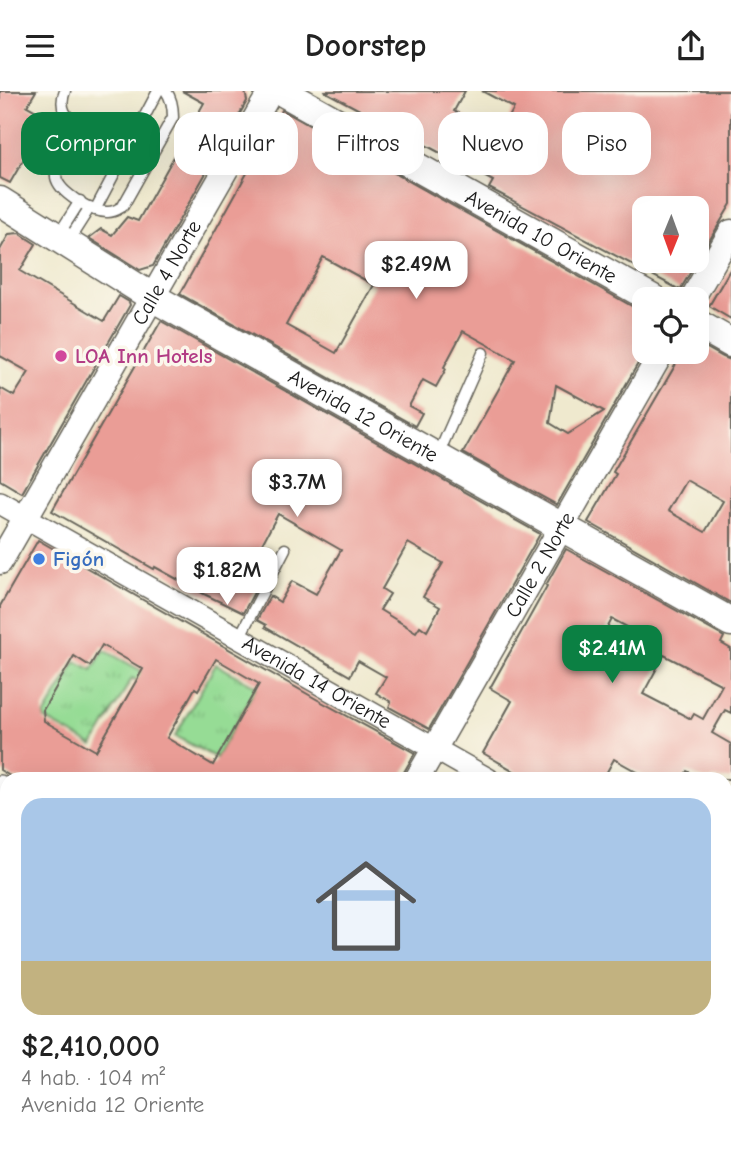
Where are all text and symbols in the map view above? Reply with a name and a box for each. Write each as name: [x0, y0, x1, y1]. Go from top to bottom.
icon: menu: [21, 27, 59, 65]
text: Doorstep: [305, 27, 426, 64]
icon: share: [672, 27, 710, 65]
chip: Comprar: [21, 112, 160, 175]
chip: Alquilar: [174, 112, 298, 175]
chip: Filtros: [312, 112, 424, 175]
chip: Nuevo: [438, 112, 548, 175]
chip: Piso: [562, 112, 651, 175]
street label: Avenida 10 Oriente: [461, 185, 621, 288]
north arrow: [632, 196, 709, 273]
map controls: [632, 196, 709, 364]
street label: Calle 4 Norte: [127, 216, 206, 329]
pin: $2.49M: [359, 241, 473, 301]
text: $2.49M: [381, 250, 451, 277]
button: locate: [632, 287, 709, 364]
place label: LOA Inn Hotels: [75, 344, 212, 368]
marker: LOA Inn Hotels: [53, 348, 69, 364]
street label: Avenida 12 Oriente: [284, 364, 442, 467]
pin: $3.7M: [248, 459, 346, 519]
text: $3.7M: [268, 468, 326, 495]
street label: Calle 2 Norte: [500, 508, 580, 622]
place label: Figón: [53, 547, 104, 571]
pin: $1.82M: [170, 547, 284, 607]
marker: Figón: [31, 551, 47, 567]
text: $1.82M: [193, 556, 261, 583]
pin: $2.41M: [555, 625, 669, 685]
street label: Avenida 14 Oriente: [238, 631, 395, 734]
text: $2.41M: [578, 634, 646, 661]
icon: home: [303, 843, 429, 969]
text: $2,410,000: [21, 1029, 160, 1064]
text: 4 hab. · 104 m²: [21, 1064, 165, 1091]
text: Avenida 12 Oriente: [21, 1091, 204, 1118]

